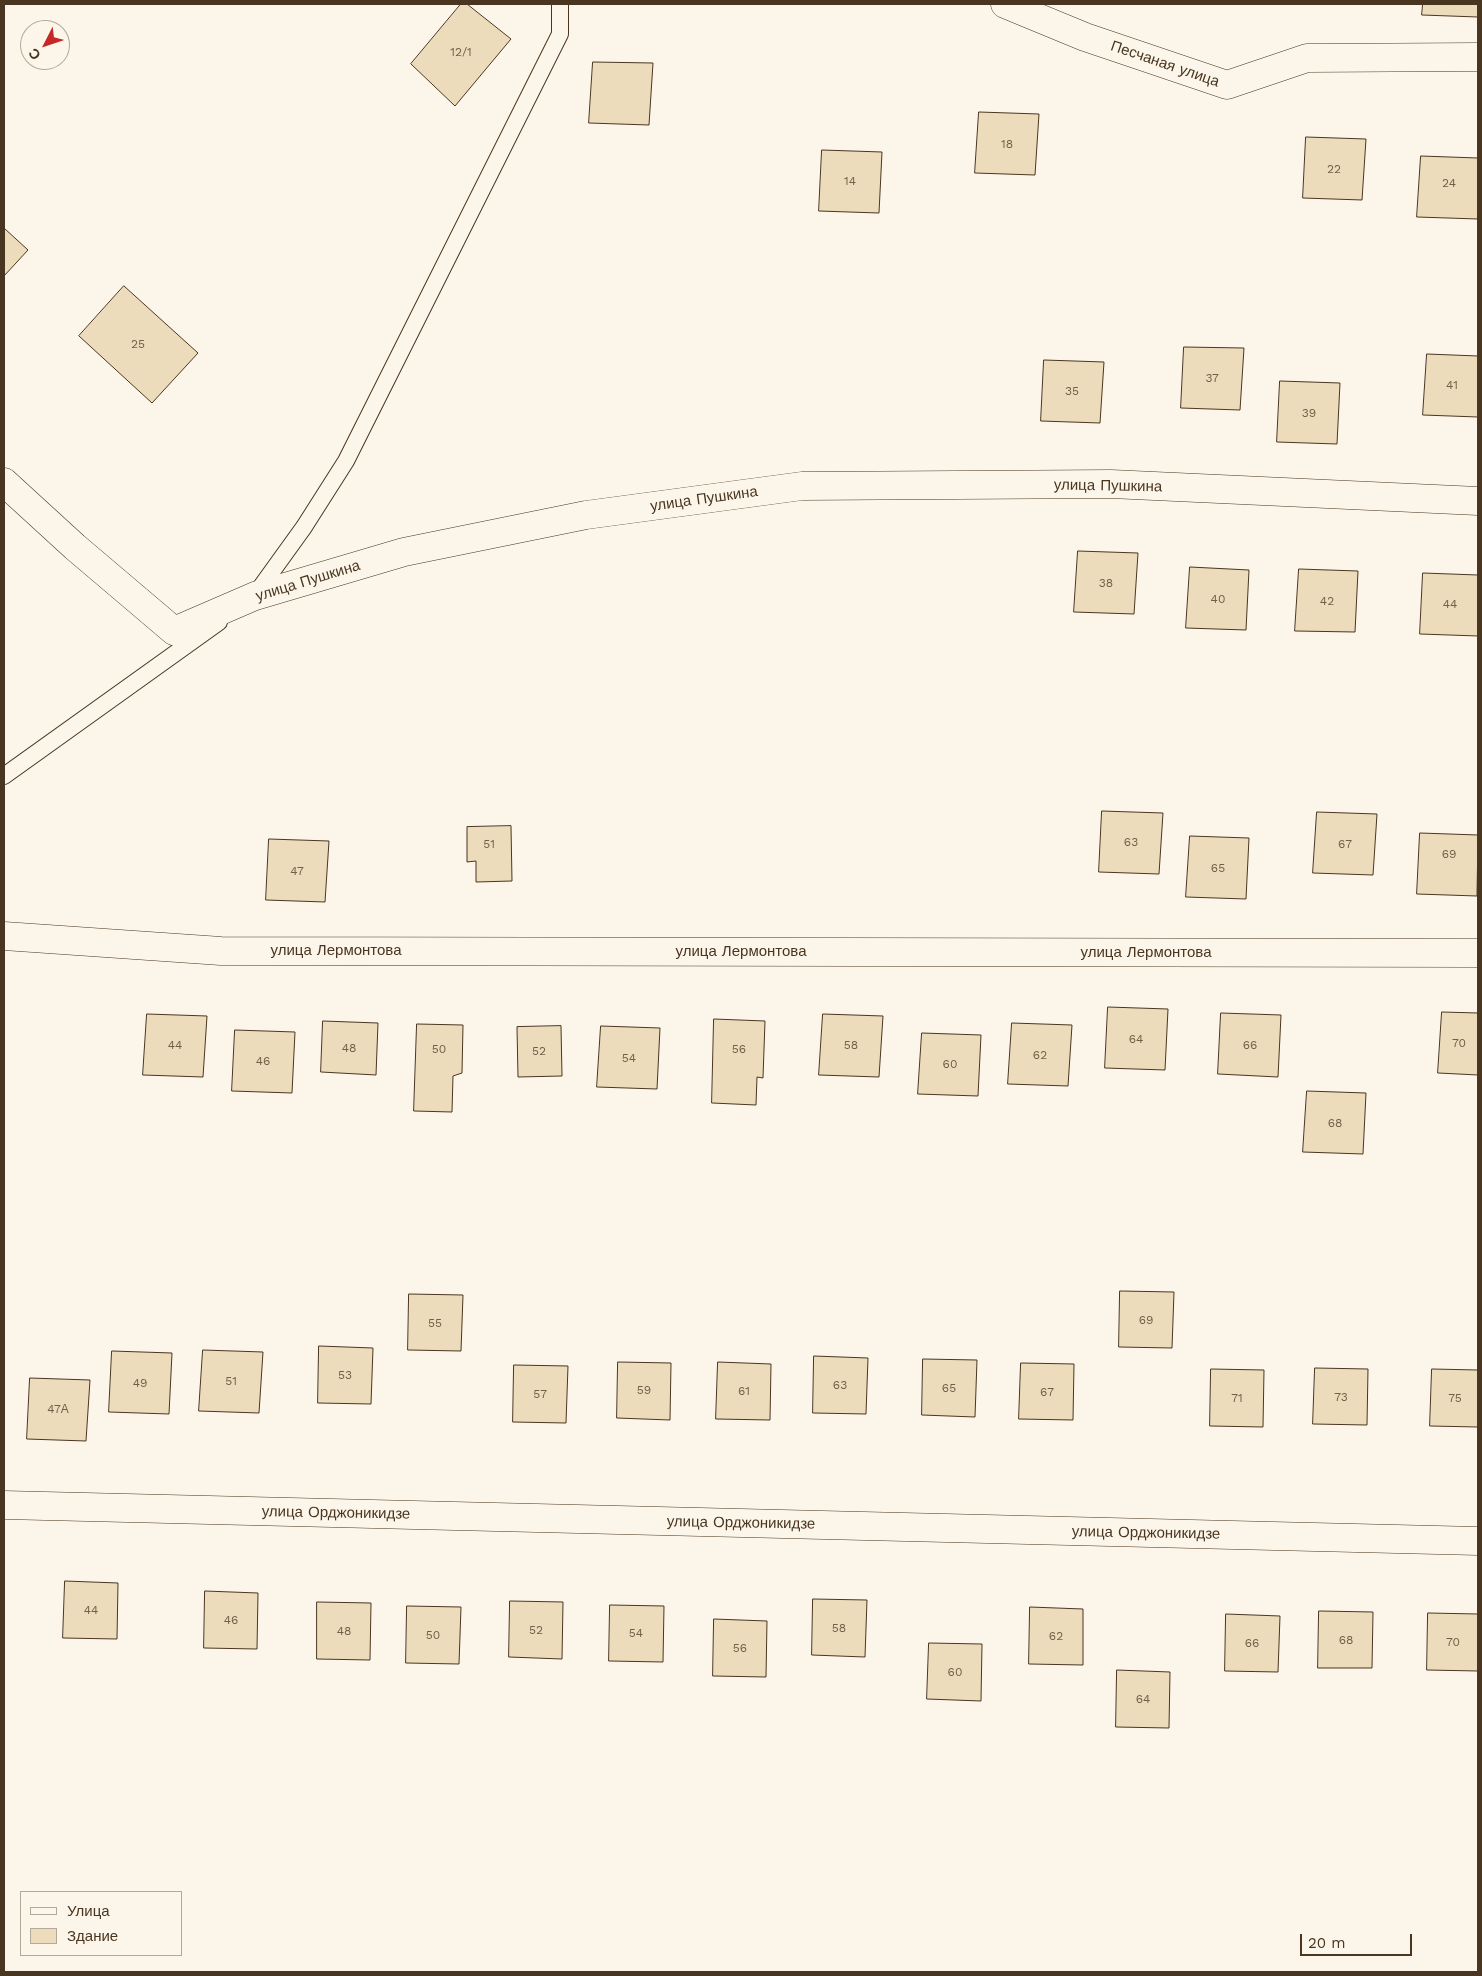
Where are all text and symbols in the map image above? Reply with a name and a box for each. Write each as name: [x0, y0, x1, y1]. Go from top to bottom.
north arrow: [20, 20, 70, 70]
street label: Песчаная улица: [1108, 37, 1222, 91]
text: С: [25, 45, 44, 63]
house number: 12/1: [450, 45, 472, 59]
house number: 18: [1001, 137, 1013, 151]
house number: 22: [1327, 162, 1341, 176]
house number: 14: [844, 174, 856, 188]
house number: 24: [1442, 176, 1456, 190]
house number: 25: [131, 337, 145, 351]
house number: 37: [1205, 371, 1219, 385]
house number: 41: [1446, 378, 1458, 392]
house number: 35: [1065, 384, 1079, 398]
house number: 39: [1302, 406, 1316, 420]
street label: улица Пушкина: [1054, 476, 1162, 496]
street label: улица Пушкина: [649, 483, 759, 515]
street label: улица Пушкина: [254, 557, 362, 605]
house number: 38: [1099, 576, 1113, 590]
house number: 40: [1211, 592, 1225, 606]
house number: 42: [1320, 594, 1334, 608]
house number: 44: [1443, 597, 1457, 611]
house number: 63: [1124, 835, 1138, 849]
house number: 51: [483, 837, 495, 851]
house number: 67: [1338, 837, 1352, 851]
house number: 69: [1442, 847, 1456, 861]
house number: 65: [1211, 861, 1225, 875]
house number: 47: [290, 864, 304, 878]
street label: улица Лермонтова: [270, 942, 402, 960]
street label: улица Лермонтова: [675, 943, 807, 961]
street label: улица Лермонтова: [1080, 944, 1212, 962]
house number: 64: [1129, 1032, 1143, 1046]
house number: 70: [1452, 1036, 1466, 1050]
house number: 44: [168, 1038, 182, 1052]
house number: 58: [844, 1038, 858, 1052]
house number: 66: [1243, 1038, 1257, 1052]
house number: 48: [342, 1041, 356, 1055]
house number: 50: [432, 1042, 446, 1056]
house number: 56: [732, 1042, 746, 1056]
house number: 52: [532, 1044, 546, 1058]
house number: 62: [1033, 1048, 1047, 1062]
house number: 54: [622, 1051, 636, 1065]
house number: 46: [256, 1054, 270, 1068]
house number: 60: [943, 1057, 957, 1071]
house number: 68: [1328, 1116, 1342, 1130]
house number: 69: [1139, 1313, 1153, 1327]
house number: 55: [428, 1316, 442, 1330]
house number: 53: [338, 1368, 352, 1382]
house number: 51: [225, 1374, 237, 1388]
house number: 49: [133, 1376, 147, 1390]
house number: 63: [833, 1378, 847, 1392]
house number: 65: [942, 1381, 956, 1395]
house number: 59: [637, 1383, 651, 1397]
house number: 61: [738, 1384, 750, 1398]
house number: 67: [1040, 1385, 1054, 1399]
house number: 57: [533, 1387, 547, 1401]
house number: 73: [1334, 1390, 1348, 1404]
house number: 71: [1231, 1391, 1243, 1405]
house number: 75: [1448, 1391, 1462, 1405]
house number: 47А: [47, 1402, 69, 1416]
street label: улица Орджоникидзе: [262, 1503, 410, 1523]
street label: улица Орджоникидзе: [667, 1513, 815, 1533]
street label: улица Орджоникидзе: [1072, 1523, 1220, 1543]
house number: 44: [84, 1603, 98, 1617]
house number: 46: [224, 1613, 238, 1627]
house number: 58: [832, 1621, 846, 1635]
house number: 52: [529, 1623, 543, 1637]
house number: 48: [337, 1624, 351, 1638]
house number: 54: [629, 1626, 643, 1640]
house number: 50: [426, 1628, 440, 1642]
house number: 62: [1049, 1629, 1063, 1643]
house number: 68: [1339, 1633, 1353, 1647]
house number: 70: [1446, 1635, 1460, 1649]
house number: 66: [1245, 1636, 1259, 1650]
house number: 56: [733, 1641, 747, 1655]
house number: 60: [948, 1665, 962, 1679]
house number: 64: [1136, 1692, 1150, 1706]
legend: [20, 1891, 182, 1956]
text: Улица: [67, 1902, 110, 1920]
scale bar: [1302, 1924, 1414, 1956]
text: Здание: [67, 1927, 118, 1945]
text: 20 m: [1308, 1934, 1346, 1952]

